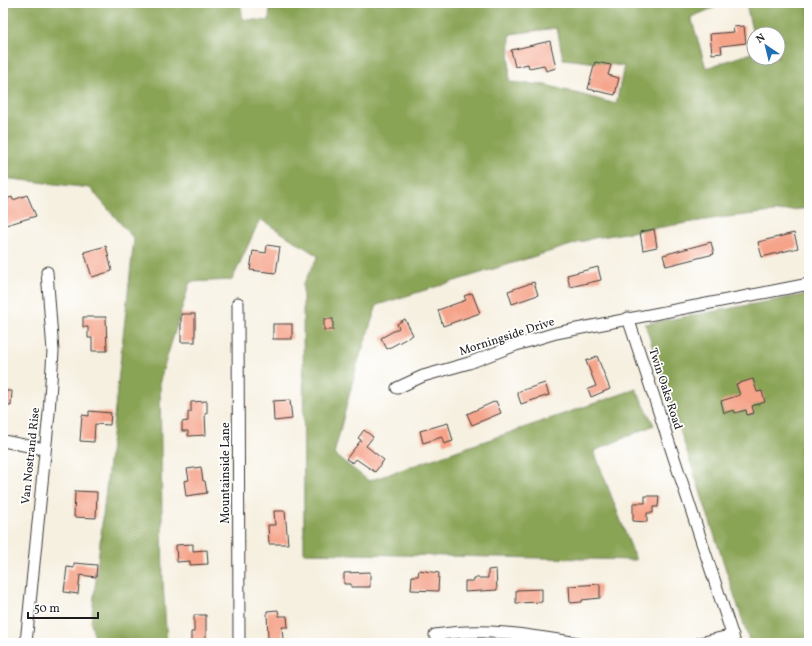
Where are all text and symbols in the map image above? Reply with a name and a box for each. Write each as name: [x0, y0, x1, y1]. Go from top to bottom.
north arrow: [746, 26, 786, 66]
text: N: [754, 31, 769, 47]
street label: Morningside Drive: [457, 314, 557, 360]
street label: Twin Oaks Road: [644, 346, 686, 432]
street label: Van Nostrand Rise: [18, 406, 44, 505]
street label: Mountainside Lane: [218, 422, 234, 524]
scale bar: [28, 594, 98, 620]
text: 50 m: [34, 601, 60, 617]

